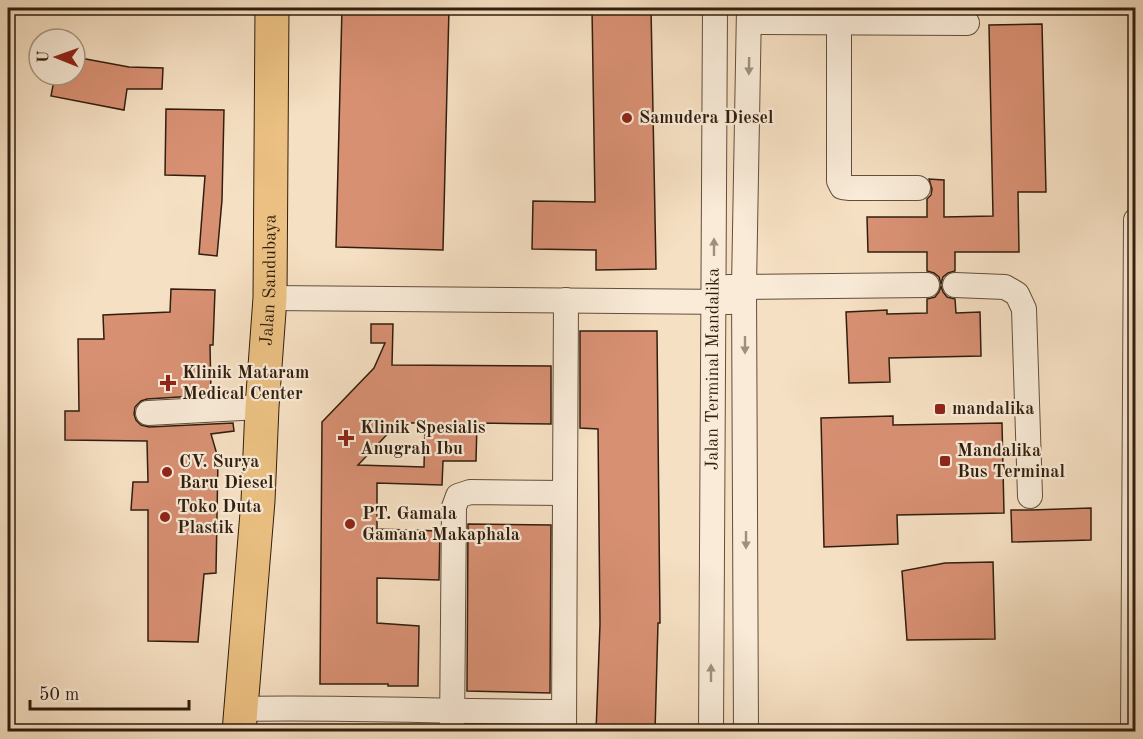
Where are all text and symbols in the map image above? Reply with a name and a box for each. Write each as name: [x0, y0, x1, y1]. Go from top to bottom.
north arrow: [27, 27, 87, 87]
text: U: [36, 50, 52, 63]
one-way arrow: [744, 56, 753, 75]
place label: Samudera Diesel: [639, 109, 774, 127]
marker: Samudera Diesel: [620, 111, 634, 125]
street label: Jalan Sandubaya: [258, 214, 280, 347]
one-way arrow: [709, 238, 719, 257]
street label: Jalan Terminal Mandalika: [703, 268, 723, 470]
one-way arrow: [740, 335, 750, 354]
place label: Klinik Mataram Medical Center: [182, 364, 309, 403]
marker: Klinik Mataram Medical Center: [159, 374, 177, 392]
place label: mandalika: [952, 400, 1034, 418]
marker: mandalika: [933, 402, 947, 416]
place label: Klinik Spesialis Anugrah Ibu: [360, 419, 486, 458]
marker: Klinik Spesialis Anugrah Ibu: [337, 429, 355, 447]
place label: Mandalika Bus Terminal: [957, 442, 1065, 481]
place label: CV. Surya Baru Diesel: [179, 453, 274, 492]
marker: Mandalika Bus Terminal: [938, 454, 952, 468]
marker: CV. Surya Baru Diesel: [160, 465, 174, 479]
place label: Toko Duta Plastik: [177, 498, 262, 537]
place label: PT. Gamala Gamana Makaphala: [362, 505, 520, 544]
marker: Toko Duta Plastik: [158, 510, 172, 524]
marker: PT. Gamala Gamana Makaphala: [343, 517, 357, 531]
one-way arrow: [741, 530, 751, 549]
one-way arrow: [706, 664, 716, 683]
scale bar: [30, 673, 189, 711]
text: 50 m: [39, 686, 79, 704]

